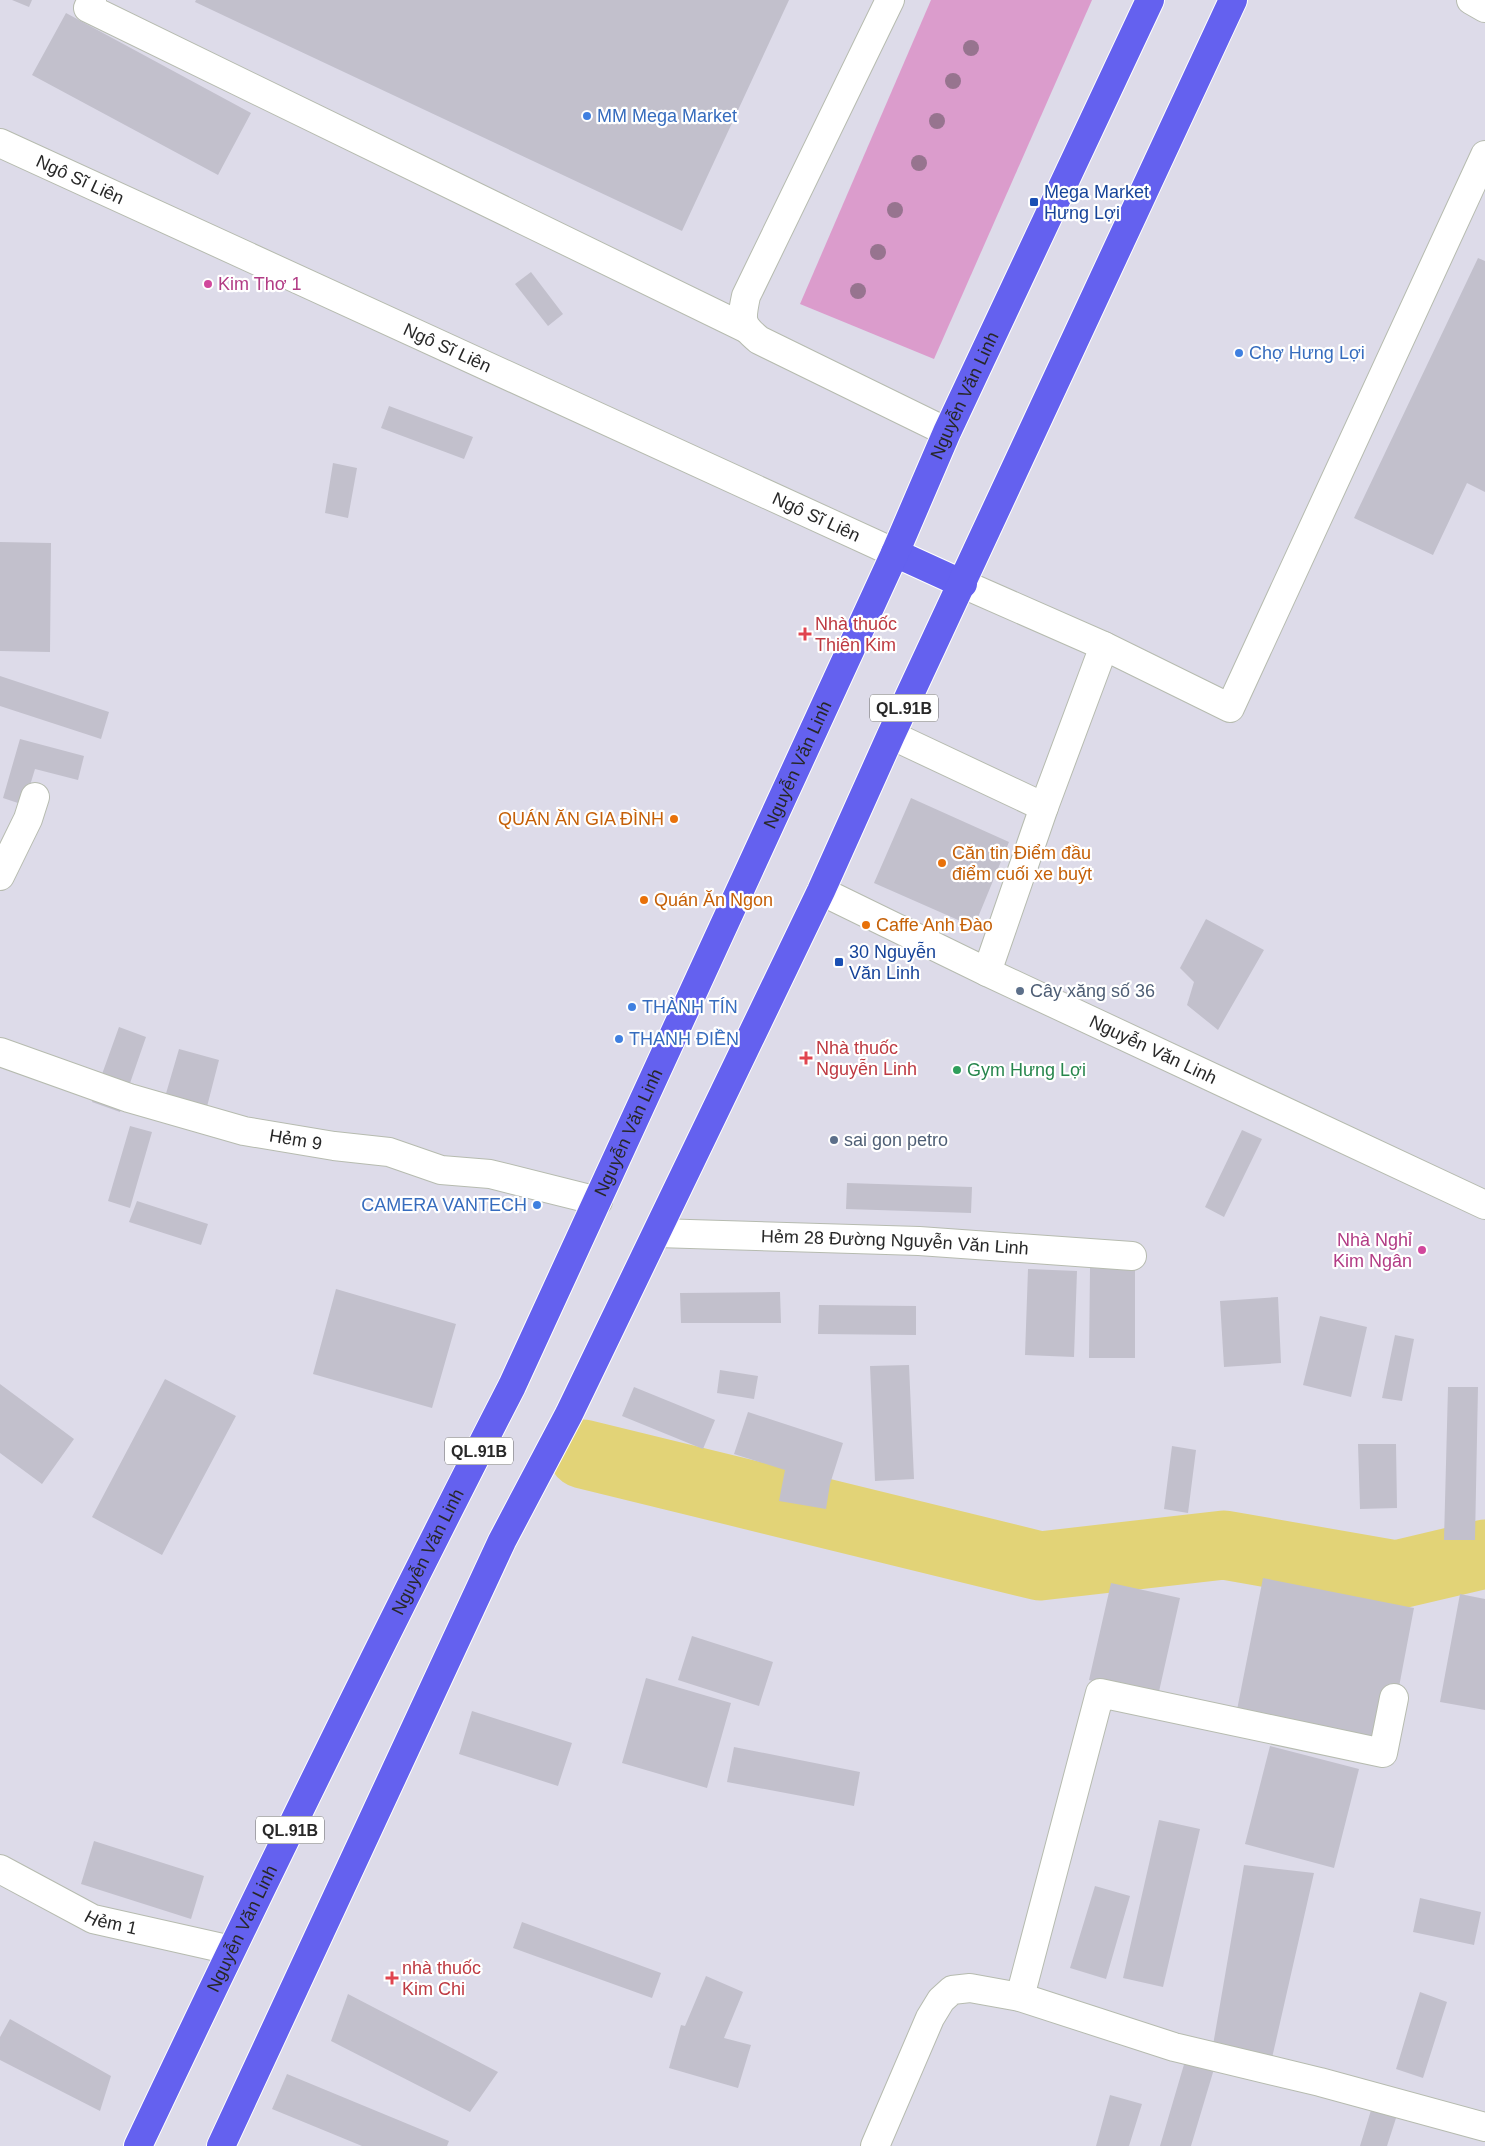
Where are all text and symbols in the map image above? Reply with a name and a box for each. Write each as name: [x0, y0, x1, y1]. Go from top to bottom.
place label: MM Mega Market: [597, 106, 737, 126]
marker: MM Mega Market: [581, 110, 593, 122]
street label: Ngô Sĩ Liên: [33, 151, 127, 208]
place label: Mega Market Hưng Lợi: [1044, 182, 1149, 223]
marker: Mega Market Hưng Lợi: [1028, 196, 1040, 208]
place label: Kim Thơ 1: [218, 274, 302, 294]
marker: Kim Thơ 1: [202, 278, 214, 290]
street label: Ngô Sĩ Liên: [400, 319, 494, 377]
street label: Nguyễn Văn Linh: [926, 329, 1003, 462]
place label: Chợ Hưng Lợi: [1249, 343, 1365, 363]
marker: Chợ Hưng Lợi: [1233, 347, 1245, 359]
street label: Ngô Sĩ Liên: [769, 488, 863, 546]
place label: Nhà thuốc Thiên Kim: [815, 614, 897, 655]
marker: Nhà thuốc Thiên Kim: [799, 628, 811, 640]
road number: QL.91B: [870, 694, 938, 721]
street label: Nguyễn Văn Linh: [760, 698, 836, 832]
place label: QUÁN ĂN GIA ĐÌNH: [498, 809, 664, 829]
marker: QUÁN ĂN GIA ĐÌNH: [668, 813, 680, 825]
place label: Căn tin Điểm đầu điểm cuối xe buýt: [952, 843, 1092, 884]
marker: Căn tin Điểm đầu điểm cuối xe buýt: [936, 857, 948, 869]
place label: Quán Ăn Ngon: [654, 890, 773, 910]
marker: Quán Ăn Ngon: [638, 894, 650, 906]
place label: Caffe Anh Đào: [876, 915, 993, 935]
marker: Caffe Anh Đào: [860, 919, 872, 931]
place label: 30 Nguyễn Văn Linh: [849, 941, 936, 983]
marker: 30 Nguyễn Văn Linh: [833, 956, 845, 968]
place label: Cây xăng số 36: [1030, 981, 1155, 1001]
marker: Cây xăng số 36: [1014, 985, 1026, 997]
place label: THÀNH TÍN: [642, 997, 738, 1017]
marker: THÀNH TÍN: [626, 1001, 638, 1013]
street label: Nguyễn Văn Linh: [1086, 1011, 1220, 1088]
place label: THANH ĐIỀN: [629, 1028, 739, 1049]
marker: THANH ĐIỀN: [613, 1033, 625, 1045]
place label: Nhà thuốc Nguyễn Linh: [816, 1038, 917, 1079]
marker: Nhà thuốc Nguyễn Linh: [800, 1052, 812, 1064]
place label: Gym Hưng Lợi: [967, 1060, 1086, 1080]
marker: Gym Hưng Lợi: [951, 1064, 963, 1076]
street label: Nguyễn Văn Linh: [591, 1066, 666, 1200]
street label: Hẻm 9: [268, 1125, 323, 1154]
place label: sai gon petro: [844, 1130, 948, 1150]
marker: sai gon petro: [828, 1134, 840, 1146]
place label: CAMERA VANTECH: [361, 1195, 527, 1215]
marker: CAMERA VANTECH: [531, 1199, 543, 1211]
street label: Hẻm 28 Đường Nguyễn Văn Linh: [761, 1226, 1029, 1259]
place label: Nhà Nghỉ Kim Ngân: [1333, 1230, 1412, 1271]
marker: Nhà Nghỉ Kim Ngân: [1416, 1244, 1428, 1256]
road number: QL.91B: [445, 1438, 513, 1464]
street label: Nguyễn Văn Linh: [388, 1486, 468, 1618]
road number: QL.91B: [256, 1816, 324, 1844]
street label: Nguyễn Văn Linh: [203, 1862, 281, 1995]
street label: Hẻm 1: [81, 1906, 139, 1939]
place label: nhà thuốc Kim Chi: [402, 1958, 481, 1999]
marker: nhà thuốc Kim Chi: [386, 1972, 398, 1984]

